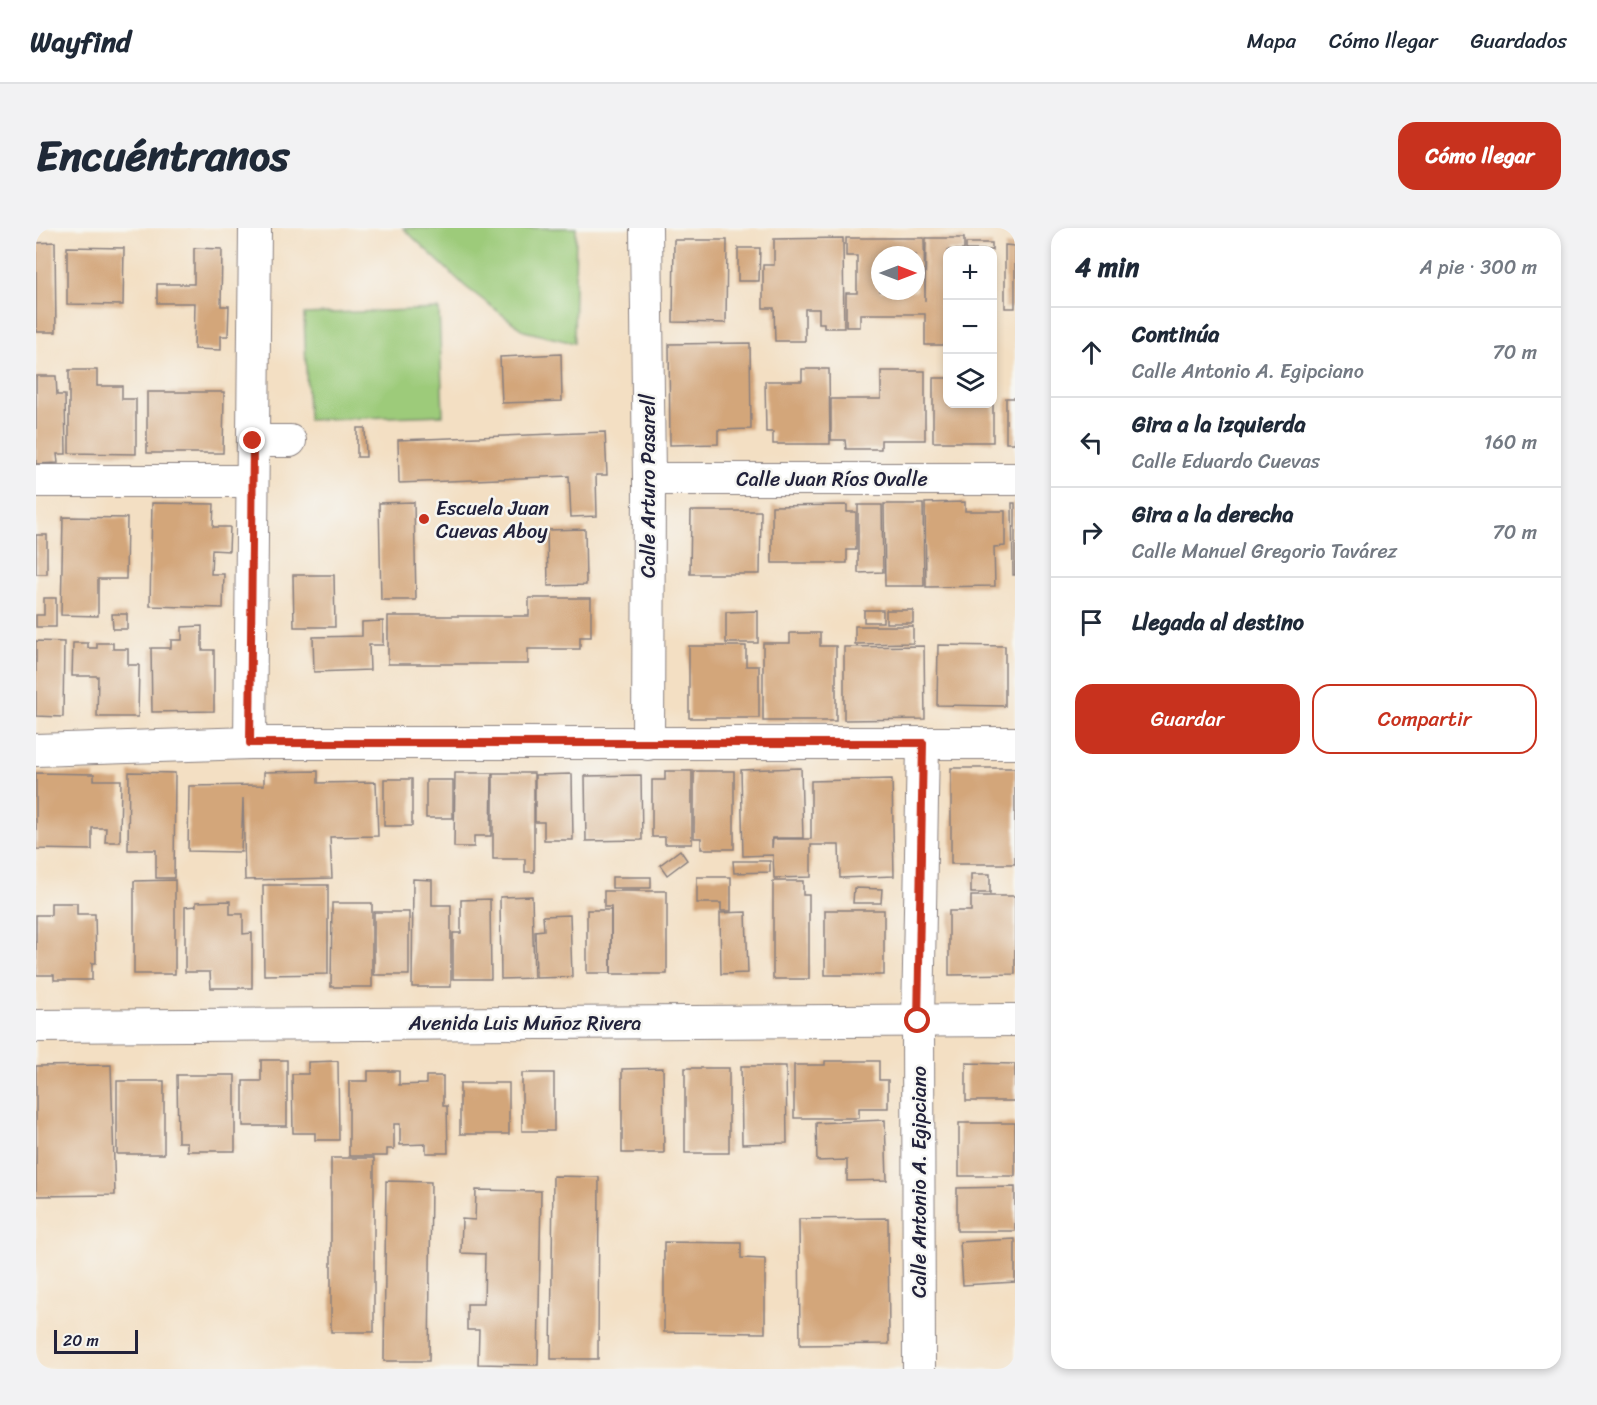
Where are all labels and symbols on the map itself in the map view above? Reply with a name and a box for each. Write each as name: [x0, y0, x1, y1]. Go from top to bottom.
north arrow: [871, 246, 925, 300]
street label: Calle Arturo Pasarell: [631, 394, 666, 578]
route end: [239, 427, 265, 453]
street label: Calle Juan Ríos Ovalle: [736, 462, 928, 497]
place label: Escuela Juan Cuevas Aboy: [436, 491, 549, 549]
marker: Escuela Juan Cuevas Aboy: [417, 512, 431, 526]
street label: Avenida Luis Muñoz Rivera: [408, 1006, 641, 1041]
route start: [904, 1007, 930, 1033]
street label: Calle Antonio A. Egipciano: [902, 1066, 937, 1298]
scale bar: [54, 1327, 138, 1354]

